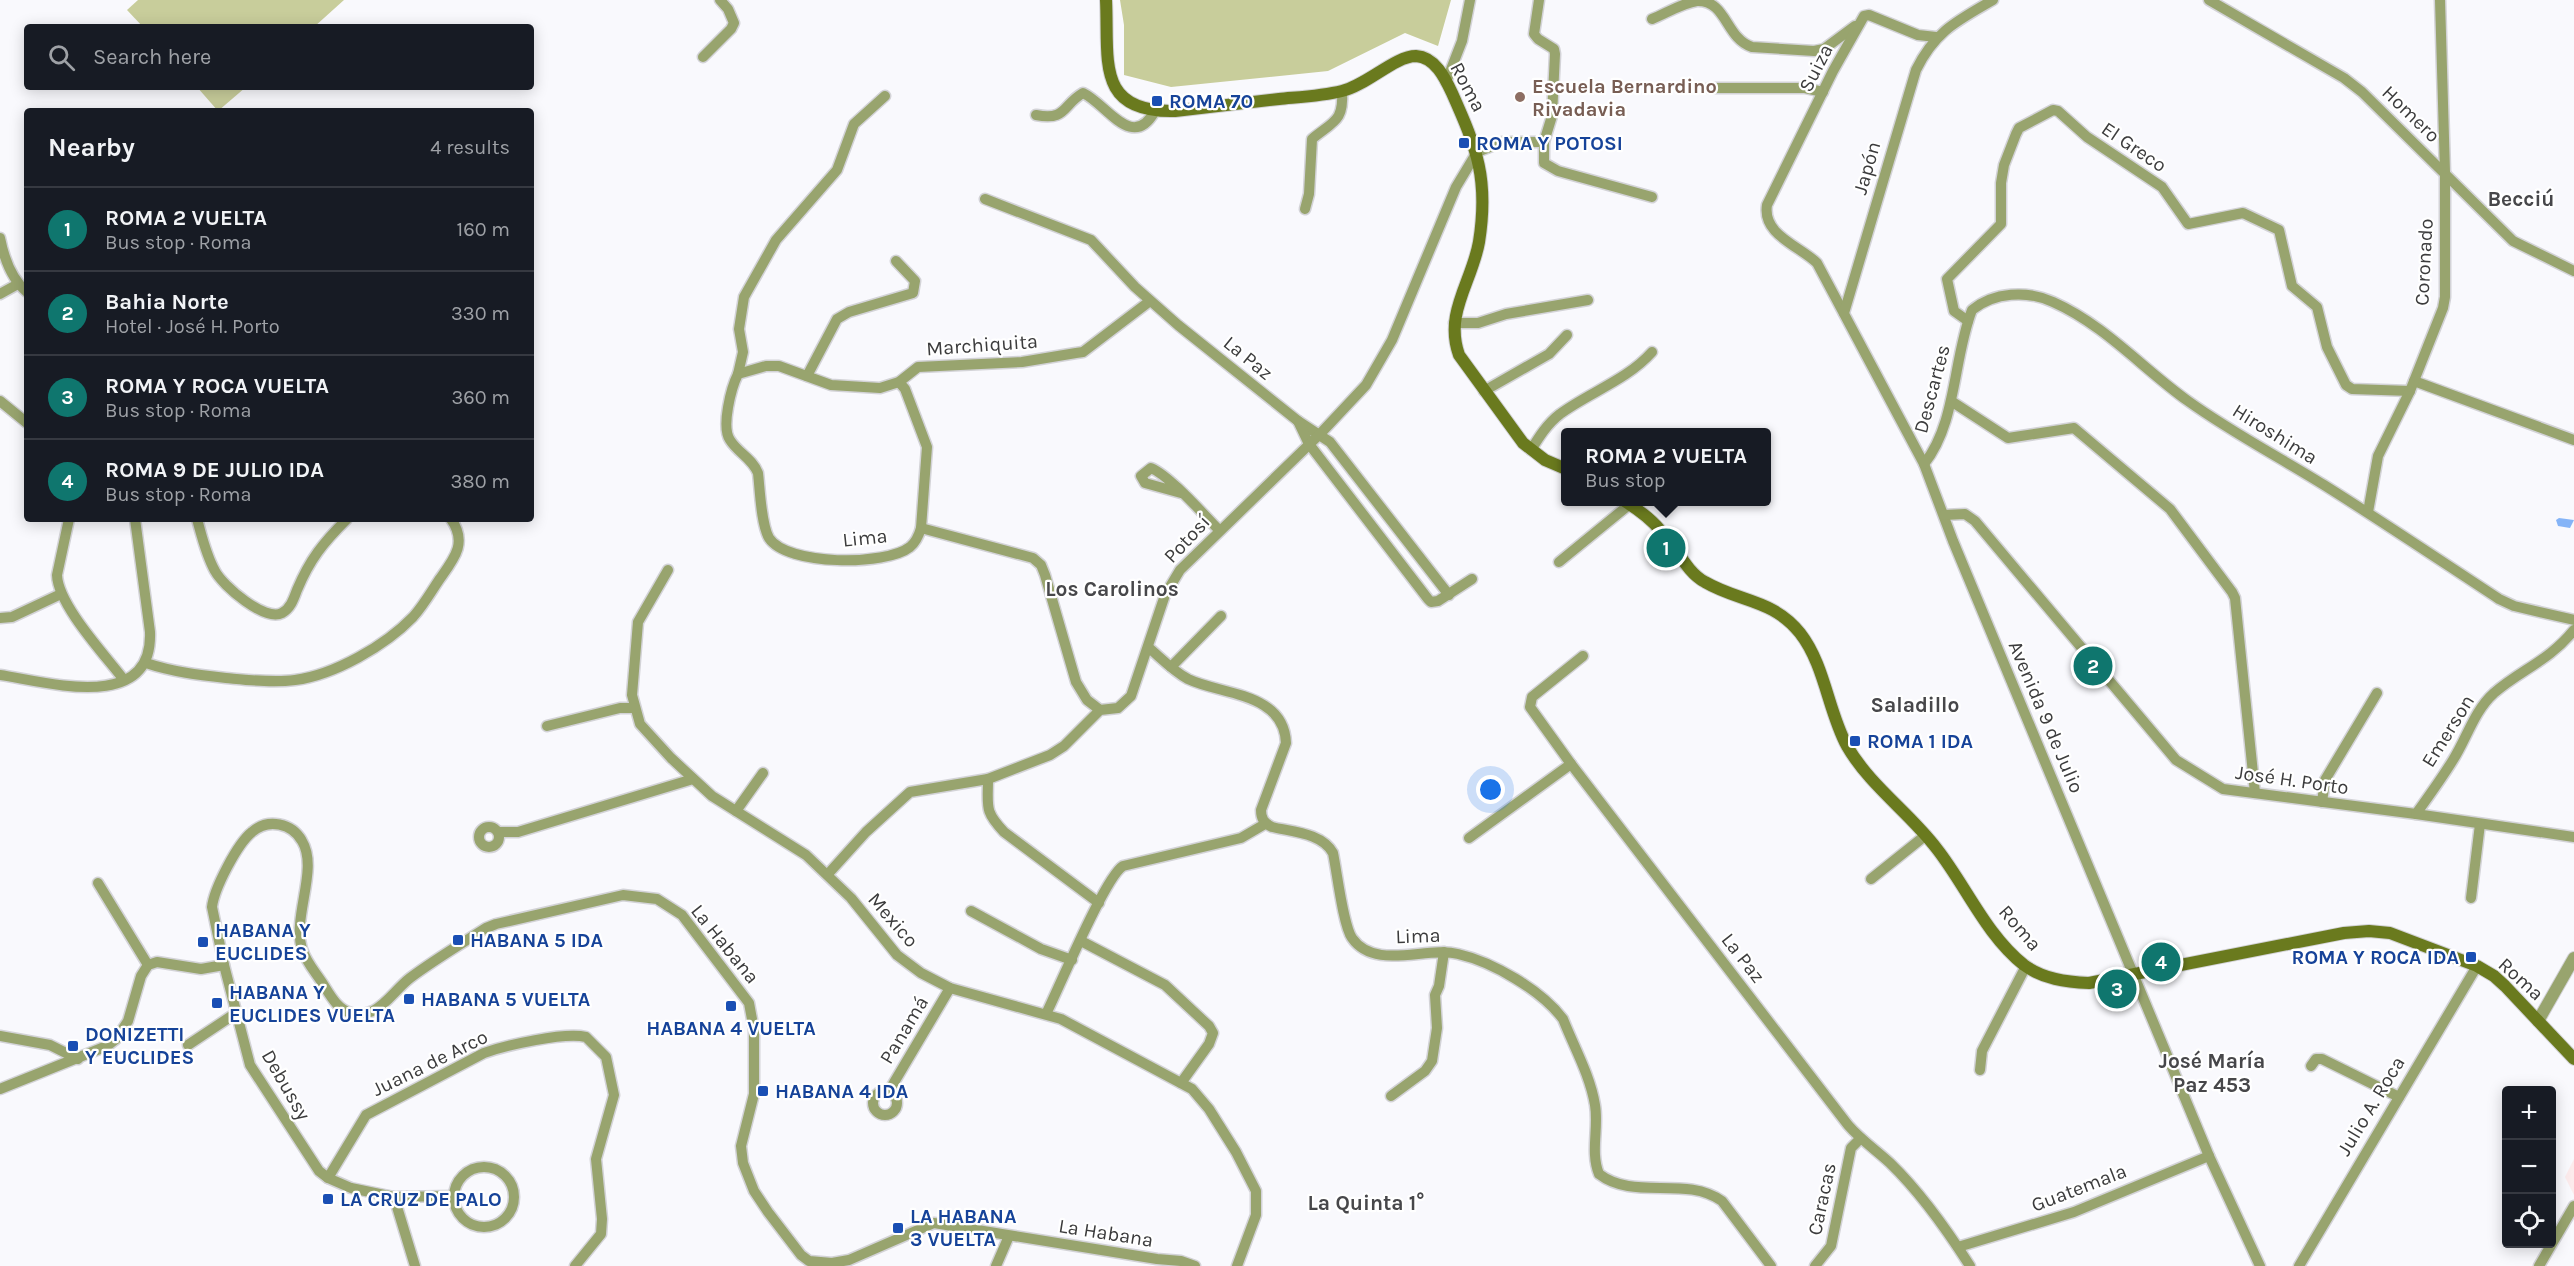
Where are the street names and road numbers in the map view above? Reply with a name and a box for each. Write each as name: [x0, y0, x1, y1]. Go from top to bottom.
street label: Suiza: [1794, 40, 1838, 96]
street label: Roma: [1445, 58, 1491, 116]
street label: Homero: [2377, 81, 2445, 147]
street label: El Greco: [2097, 117, 2171, 177]
street label: Japón: [1849, 139, 1885, 197]
street label: Coronado: [2410, 218, 2438, 306]
street label: Marchiquita: [925, 330, 1039, 360]
street label: La Paz: [1219, 331, 1277, 385]
street label: Descartes: [1909, 342, 1955, 436]
street label: Hiroshima: [2228, 399, 2322, 469]
street label: Potosí: [1159, 510, 1215, 568]
street label: Lima: [841, 524, 889, 552]
street label: Avenida 9 de Julio: [2004, 638, 2088, 796]
street label: Emerson: [2417, 691, 2479, 771]
street label: José H. Porto: [2234, 761, 2350, 799]
street label: Mexico: [863, 888, 923, 952]
street label: La Habana: [686, 900, 764, 988]
street label: Roma: [1994, 900, 2046, 956]
street label: Lima: [1395, 924, 1441, 948]
street label: La Paz: [1716, 929, 1770, 987]
street label: Roma: [2494, 953, 2548, 1005]
street label: Panamá: [875, 992, 933, 1068]
street label: Juana de Arco: [368, 1025, 492, 1101]
street label: Debussy: [257, 1046, 315, 1124]
street label: Julio A. Roca: [2332, 1052, 2410, 1160]
street label: Guatemala: [2028, 1159, 2130, 1217]
street label: Caracas: [1803, 1161, 1841, 1237]
street label: La Habana: [1057, 1214, 1155, 1252]

